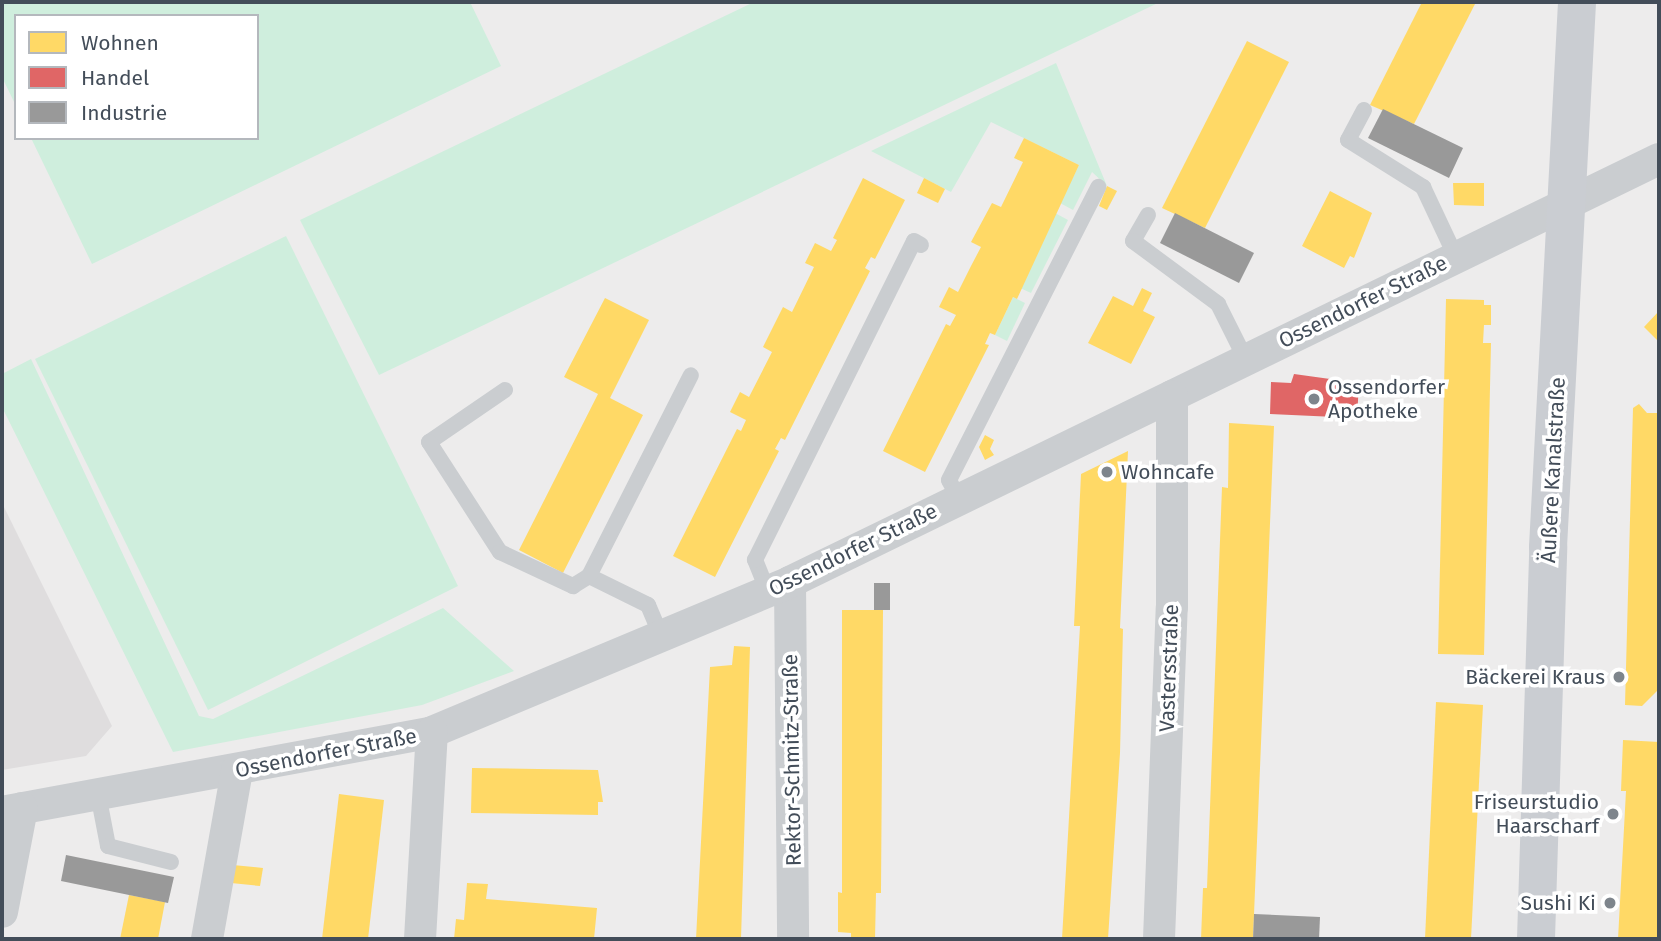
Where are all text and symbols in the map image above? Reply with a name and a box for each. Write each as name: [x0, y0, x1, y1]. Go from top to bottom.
legend: [14, 14, 259, 140]
text: Wohnen: [81, 30, 159, 56]
text: Handel: [81, 65, 149, 91]
text: Industrie: [81, 100, 167, 126]
street label: Ossendorfer Straße: [1275, 250, 1451, 354]
place label: Ossendorfer Apotheke: [1328, 374, 1445, 424]
street label: Äußere Kanalstraße: [1536, 376, 1570, 564]
marker: Ossendorfer Apotheke: [1306, 391, 1322, 407]
place label: Wohncafe: [1121, 459, 1215, 485]
marker: Wohncafe: [1099, 464, 1115, 480]
street label: Ossendorfer Straße: [765, 498, 941, 602]
street label: Vastersstraße: [1154, 604, 1184, 732]
street label: Rektor-Schmitz-Straße: [778, 654, 806, 866]
place label: Bäckerei Kraus: [1465, 664, 1605, 690]
marker: Bäckerei Kraus: [1611, 669, 1627, 685]
street label: Ossendorfer Straße: [233, 723, 419, 783]
place label: Friseurstudio Haarscharf: [1474, 789, 1599, 839]
marker: Friseurstudio Haarscharf: [1605, 806, 1621, 822]
place label: Sushi Ki: [1520, 890, 1596, 916]
marker: Sushi Ki: [1602, 895, 1618, 911]

